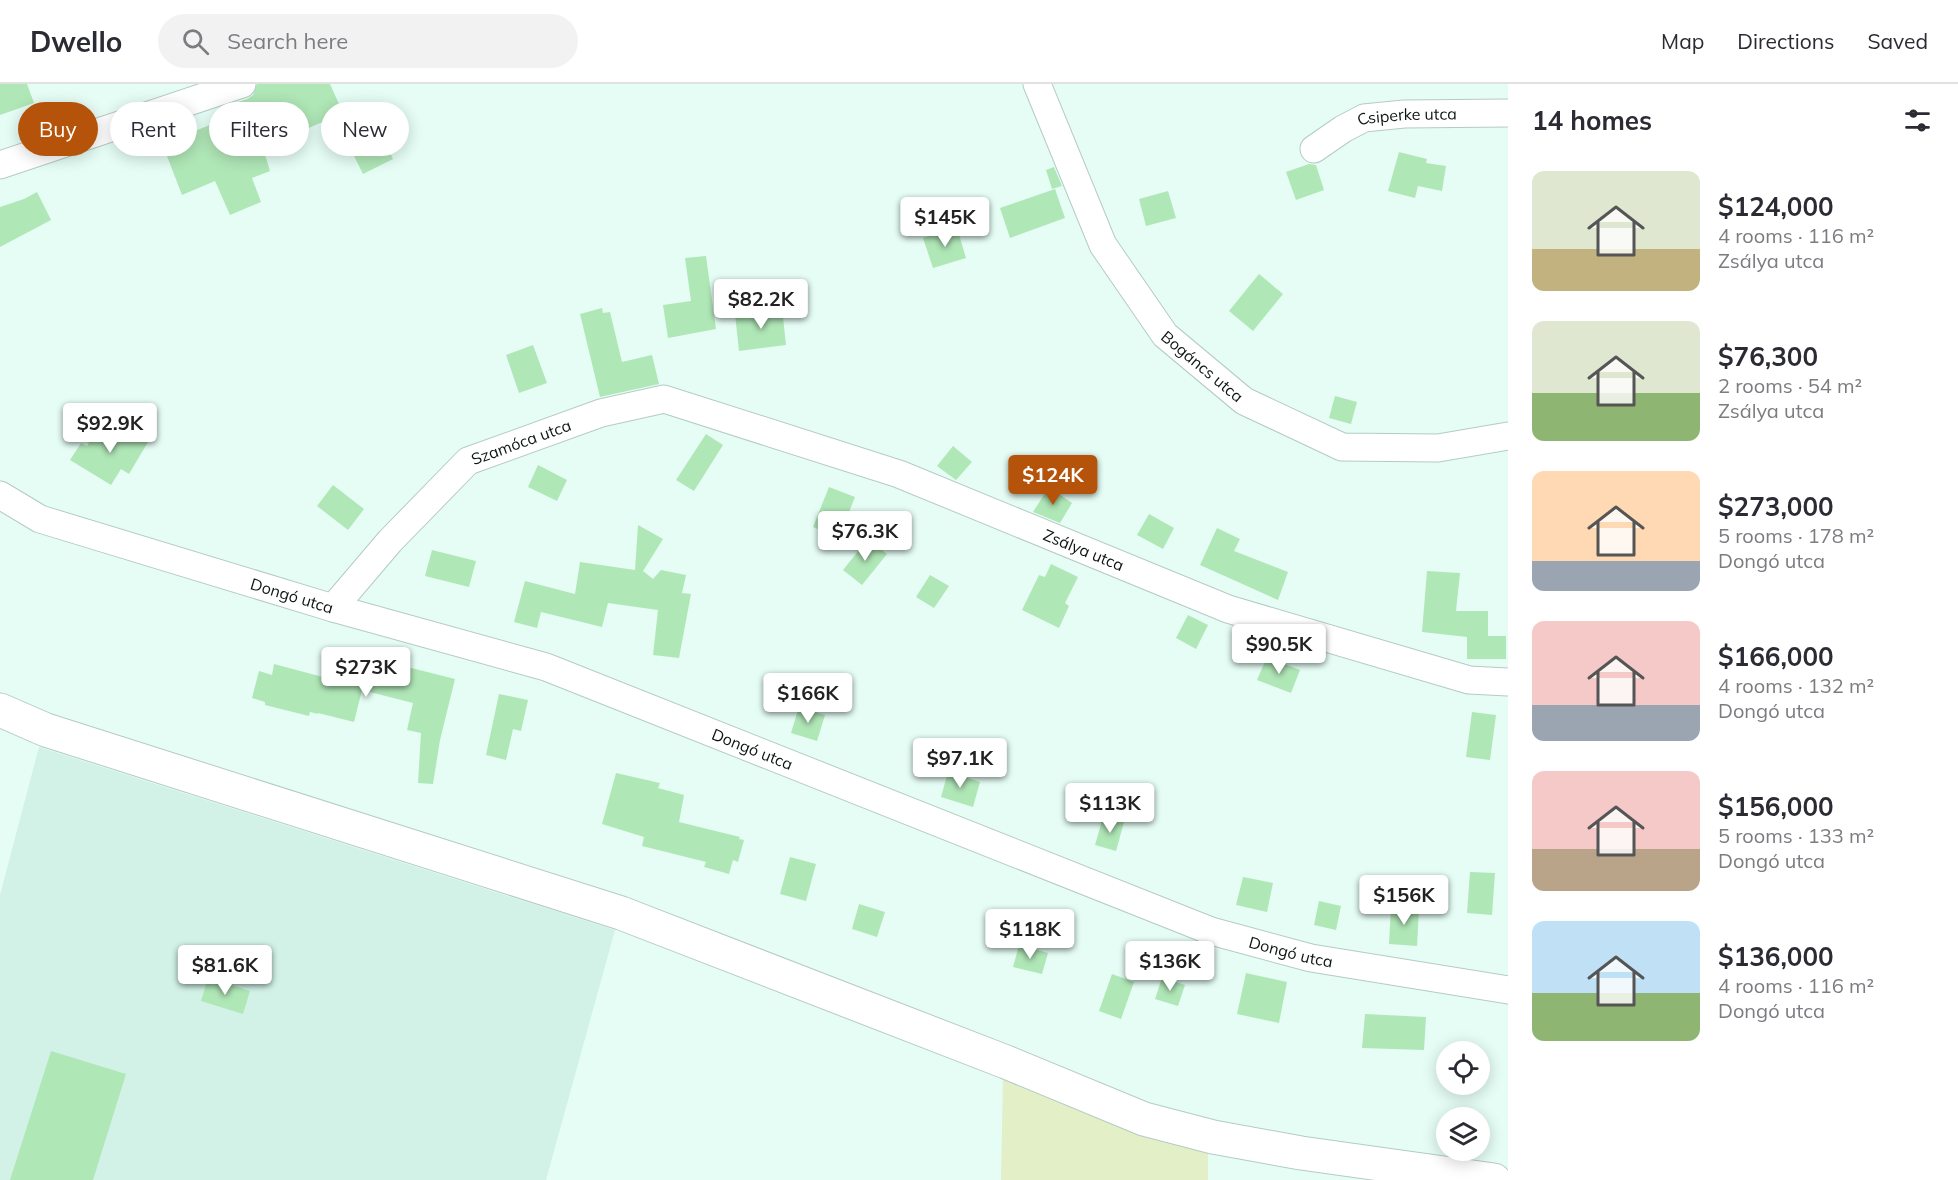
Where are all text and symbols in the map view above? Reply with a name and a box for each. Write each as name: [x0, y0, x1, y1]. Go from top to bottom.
search box: [158, 14, 578, 68]
text: Dwello: [30, 24, 122, 59]
icon: search: [179, 25, 212, 58]
text: Search here: [227, 27, 348, 55]
text: Map: [1661, 28, 1704, 54]
text: Directions: [1737, 28, 1834, 54]
text: Saved: [1867, 28, 1928, 54]
chip: Buy: [18, 102, 98, 156]
chip: Rent: [110, 102, 197, 156]
chip: Filters: [209, 102, 309, 156]
chip: New: [321, 102, 409, 156]
street label: Csiperke utca: [1353, 103, 1457, 130]
text: 14 homes: [1532, 104, 1652, 137]
icon: filters: [1901, 104, 1934, 137]
text: $124,000: [1718, 190, 1834, 223]
icon: home: [1580, 195, 1652, 267]
pin: $145K: [903, 197, 987, 248]
text: $145K: [914, 204, 976, 229]
text: 4 rooms · 116 m²: [1718, 223, 1874, 248]
text: Zsálya utca: [1718, 248, 1824, 273]
pin: $82.2K: [712, 279, 810, 330]
text: $82.2K: [728, 286, 794, 311]
street label: Bogáncs utca: [1157, 326, 1248, 406]
text: $76,300: [1718, 340, 1818, 373]
icon: home: [1580, 345, 1652, 417]
text: 2 rooms · 54 m²: [1718, 373, 1862, 398]
text: Zsálya utca: [1718, 398, 1824, 423]
pin: $92.9K: [61, 403, 159, 454]
text: $92.9K: [77, 410, 143, 435]
street label: Szamóca utca: [468, 415, 574, 469]
pin: $124K: [1011, 455, 1095, 506]
text: $124K: [1022, 462, 1084, 487]
text: $273,000: [1718, 490, 1834, 523]
icon: home: [1580, 495, 1652, 567]
pin: $76.3K: [816, 511, 914, 562]
text: $76.3K: [832, 518, 898, 543]
text: 5 rooms · 178 m²: [1718, 523, 1874, 548]
street label: Zsálya utca: [1041, 524, 1127, 575]
text: Dongó utca: [1718, 548, 1825, 573]
street label: Dongó utca: [248, 574, 336, 618]
pin: $90.5K: [1230, 624, 1328, 675]
text: $90.5K: [1246, 631, 1312, 656]
text: $166,000: [1718, 640, 1834, 673]
icon: home: [1580, 645, 1652, 717]
pin: $273K: [324, 647, 408, 698]
text: $273K: [335, 654, 397, 679]
pin: $166K: [766, 673, 850, 724]
text: 4 rooms · 132 m²: [1718, 673, 1874, 698]
text: $166K: [777, 680, 839, 705]
text: Dongó utca: [1718, 698, 1825, 723]
street label: Dongó utca: [709, 724, 796, 774]
pin: $97.1K: [911, 738, 1009, 789]
text: $97.1K: [927, 745, 993, 770]
pin: $113K: [1068, 783, 1152, 834]
text: $113K: [1079, 790, 1141, 815]
text: $156,000: [1718, 790, 1834, 823]
icon: home: [1580, 795, 1652, 867]
text: 5 rooms · 133 m²: [1718, 823, 1874, 848]
text: Dongó utca: [1718, 848, 1825, 873]
pin: $156K: [1362, 875, 1446, 926]
text: $156K: [1373, 882, 1435, 907]
pin: $118K: [988, 909, 1072, 960]
text: $118K: [999, 916, 1061, 941]
street label: Dongó utca: [1247, 932, 1334, 971]
text: $136,000: [1718, 940, 1834, 973]
pin: $136K: [1128, 941, 1212, 992]
pin: $81.6K: [176, 945, 274, 996]
icon: home: [1580, 945, 1652, 1017]
text: $136K: [1139, 948, 1201, 973]
text: $81.6K: [192, 952, 258, 977]
text: 4 rooms · 116 m²: [1718, 973, 1874, 998]
text: Dongó utca: [1718, 998, 1825, 1023]
map controls: [1436, 1041, 1490, 1161]
button: locate: [1436, 1041, 1490, 1095]
button: layers: [1436, 1107, 1490, 1161]

